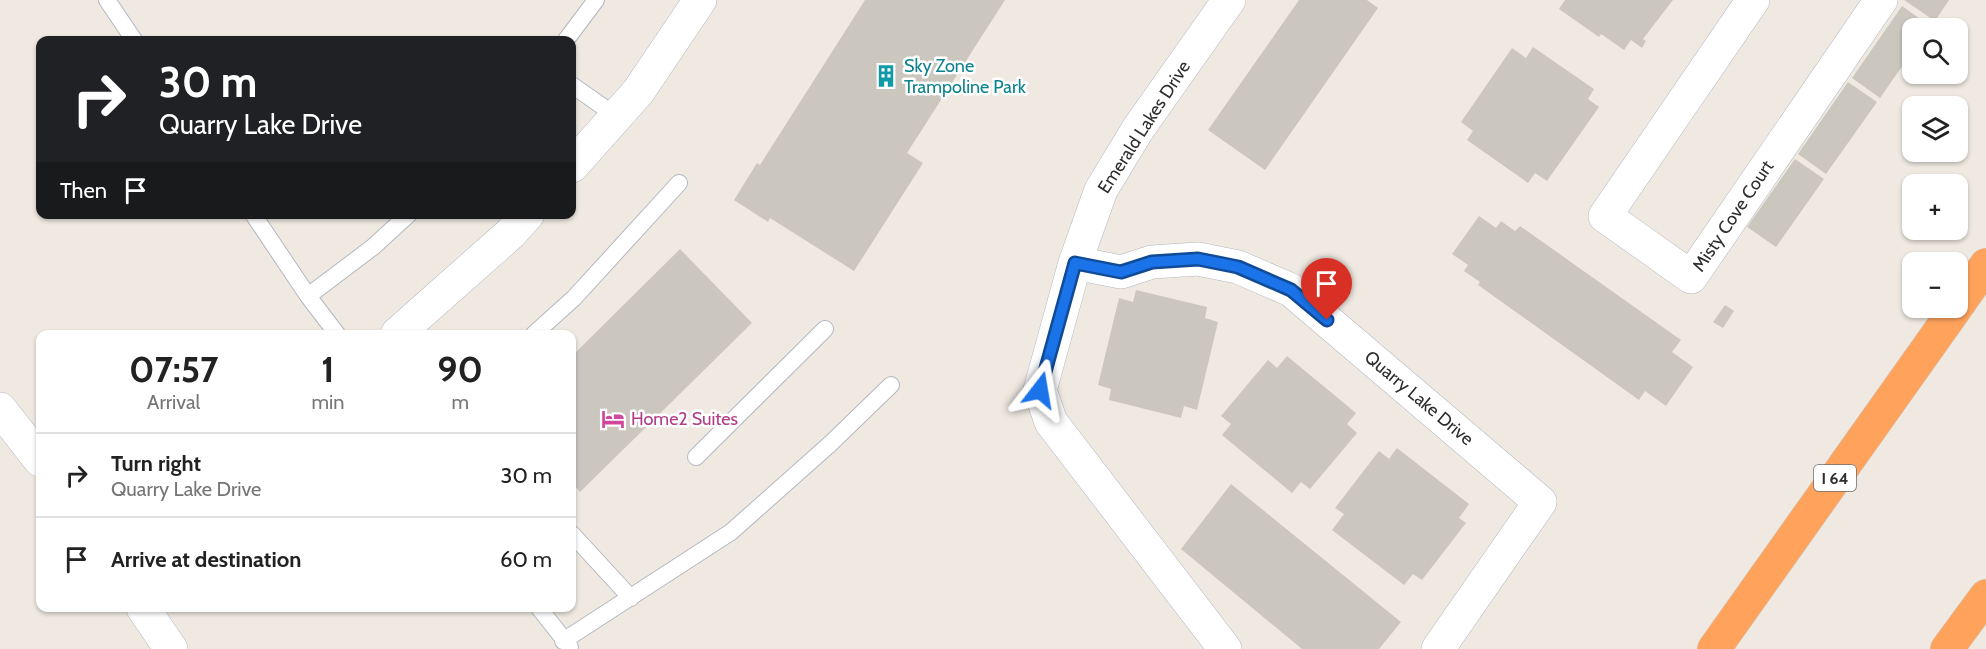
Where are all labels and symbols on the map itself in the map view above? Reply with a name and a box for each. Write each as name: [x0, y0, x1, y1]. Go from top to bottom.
place label: Sky Zone Trampoline Park: [904, 55, 1027, 98]
street label: Emerald Lakes Drive: [1093, 57, 1195, 197]
building icon: Sky Zone Trampoline Park: [873, 63, 899, 89]
street label: Misty Cove Court: [1688, 156, 1778, 276]
pin: [1301, 258, 1352, 320]
street label: Quarry Lake Drive: [1360, 346, 1478, 450]
position arrow: [1008, 358, 1072, 422]
hotel icon: Home2 Suites: [600, 406, 626, 432]
place label: Home2 Suites: [631, 408, 738, 430]
road number: I 64: [1814, 465, 1856, 491]

